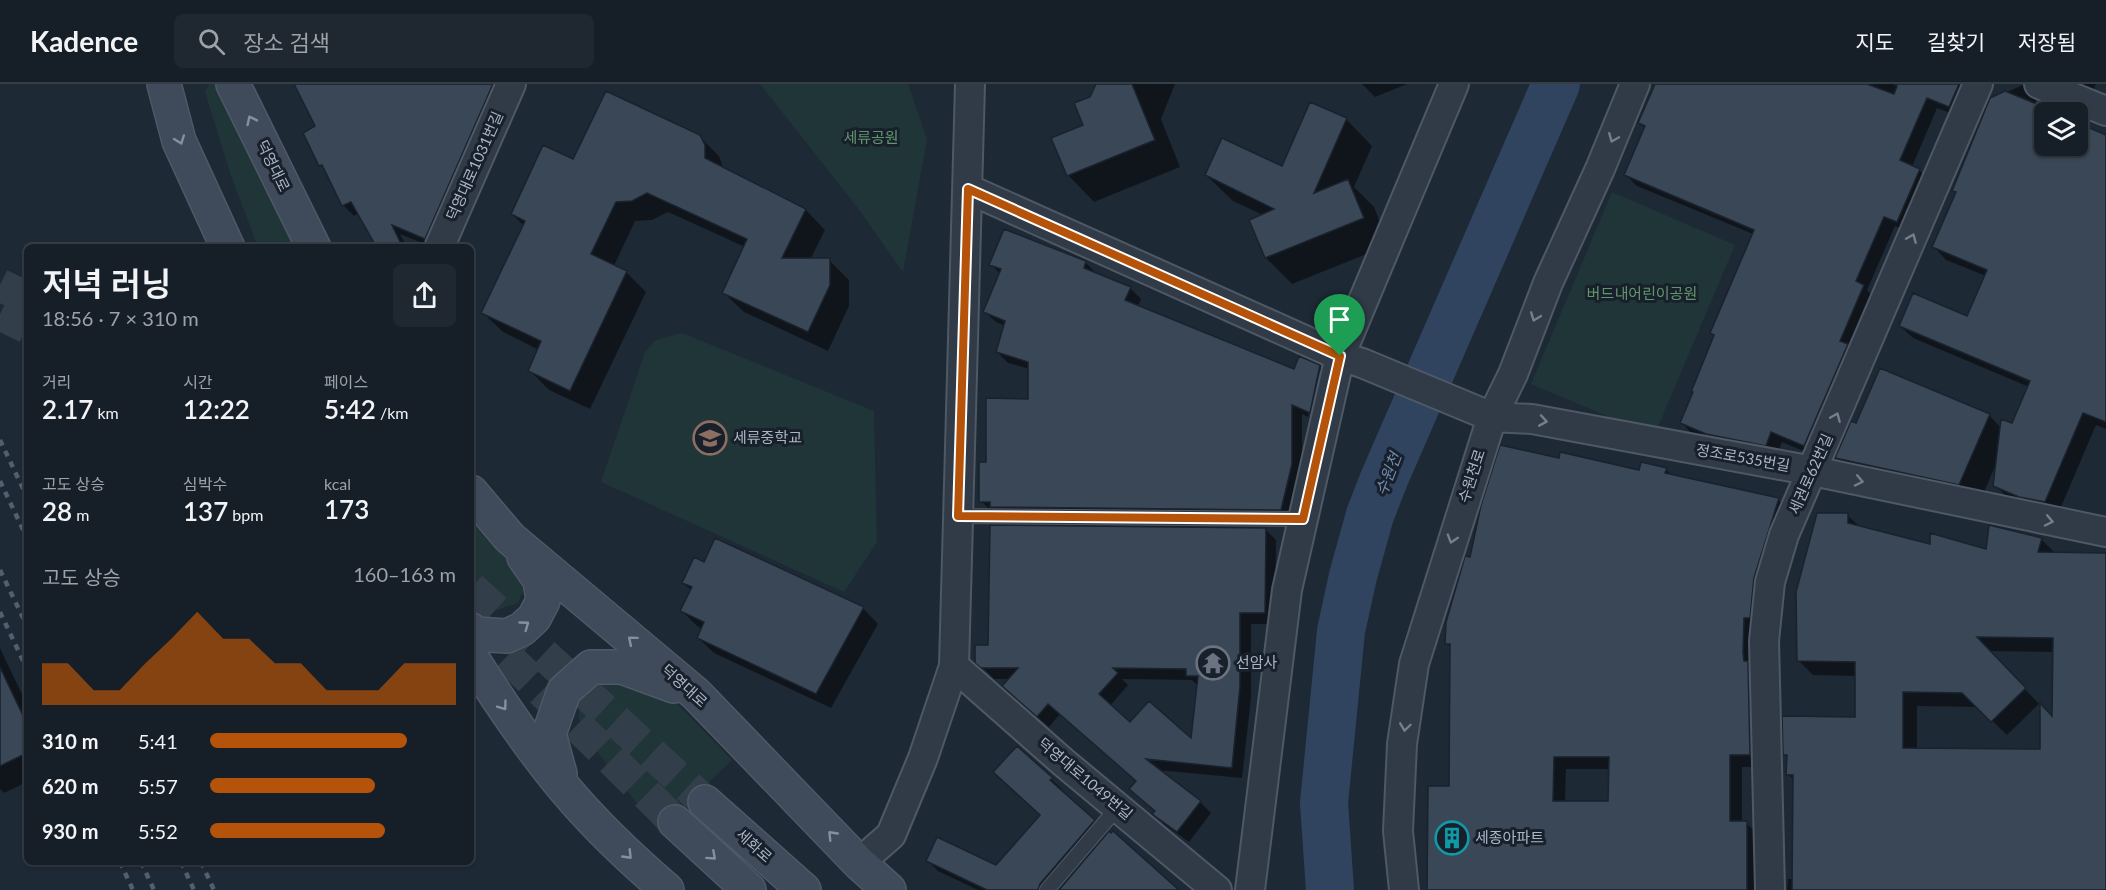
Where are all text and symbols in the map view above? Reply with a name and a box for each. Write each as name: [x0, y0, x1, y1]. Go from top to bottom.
search box: [174, 14, 594, 68]
text: Kadence: [30, 24, 138, 58]
icon: search: [195, 25, 228, 58]
text: 장소 검색: [243, 29, 330, 56]
text: 지도: [1855, 29, 1894, 54]
text: 길찾기: [1927, 29, 1985, 54]
text: 저장됨: [2018, 29, 2076, 54]
map controls: [2034, 102, 2088, 156]
button: layers: [2034, 102, 2088, 156]
street label: 덕영대로1031번길: [442, 108, 506, 223]
one-way arrow: [246, 115, 258, 126]
park label: 세류공원: [843, 128, 899, 146]
one-way arrow: [1608, 132, 1620, 143]
one-way arrow: [172, 134, 185, 145]
street label: 덕영대로: [254, 137, 294, 194]
one-way arrow: [1905, 233, 1917, 244]
text: 저녁 러닝: [42, 263, 172, 303]
button: share: [393, 264, 456, 327]
park label: 버드내어린이공원: [1587, 284, 1697, 302]
pin: [1314, 294, 1365, 356]
icon: arrive: [1323, 303, 1356, 336]
text: 18:56 · 7 × 310 m: [42, 306, 199, 330]
one-way arrow: [1530, 311, 1542, 322]
text: 거리: [42, 372, 71, 391]
text: 시간: [183, 372, 212, 391]
text: 페이스: [324, 372, 368, 391]
text: 2.17: [42, 393, 93, 425]
text: 12:22: [183, 393, 250, 425]
text: 5:42: [324, 393, 376, 425]
text: km: [93, 403, 119, 422]
text: /km: [376, 403, 408, 422]
one-way arrow: [1829, 413, 1841, 424]
one-way arrow: [1538, 414, 1548, 427]
school or university icon: 세류중학교: [692, 420, 728, 456]
place label: 세류중학교: [733, 428, 802, 446]
street label: 세권로62번길: [1784, 430, 1836, 517]
street label: 정조로535번길: [1695, 440, 1792, 474]
street label: 수원천로: [1454, 447, 1488, 505]
water label: 수원천: [1371, 448, 1405, 498]
one-way arrow: [1853, 473, 1863, 486]
text: 고도 상승: [42, 474, 105, 493]
text: 심박수: [183, 474, 227, 493]
text: kcal: [324, 474, 351, 493]
text: 173: [324, 493, 369, 525]
text: 28: [42, 495, 72, 527]
text: 137: [183, 495, 228, 527]
text: m: [72, 505, 89, 524]
text: bpm: [228, 505, 263, 524]
one-way arrow: [2044, 513, 2054, 526]
one-way arrow: [1447, 533, 1459, 544]
text: 160–163 m: [353, 562, 456, 586]
text: 고도 상승: [42, 565, 121, 589]
one-way arrow: [518, 621, 529, 632]
one-way arrow: [628, 637, 639, 648]
temple icon: 선암사: [1195, 645, 1231, 681]
place label: 선암사: [1236, 653, 1278, 671]
street label: 덕영대로: [658, 660, 711, 710]
one-way arrow: [496, 699, 507, 710]
one-way arrow: [1399, 723, 1411, 732]
text: 310 m: [42, 729, 98, 753]
text: 5:41: [138, 729, 178, 753]
street label: 덕영대로1049번길: [1035, 734, 1136, 823]
text: 620 m: [42, 774, 98, 798]
text: 5:57: [138, 774, 178, 798]
text: 930 m: [42, 819, 98, 843]
text: 5:52: [138, 819, 178, 843]
building icon: 세종아파트: [1434, 820, 1470, 856]
street label: 세화로: [733, 825, 776, 866]
place label: 세종아파트: [1475, 828, 1544, 846]
one-way arrow: [828, 831, 839, 842]
one-way arrow: [621, 847, 632, 858]
one-way arrow: [705, 849, 716, 860]

